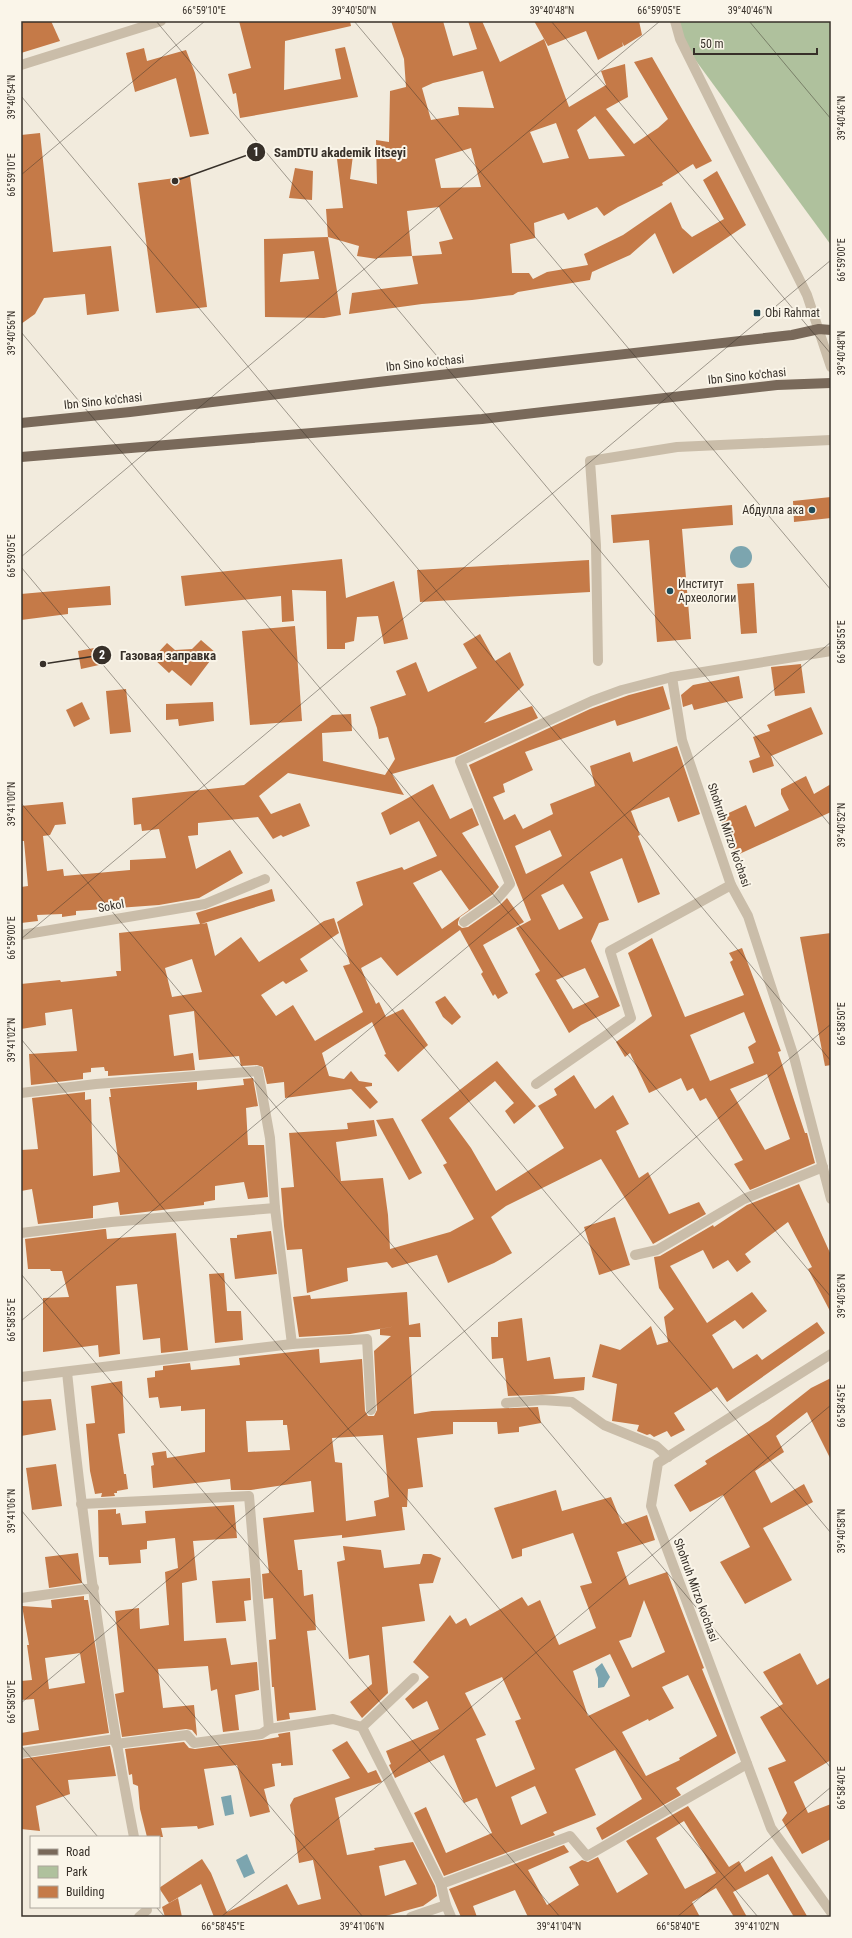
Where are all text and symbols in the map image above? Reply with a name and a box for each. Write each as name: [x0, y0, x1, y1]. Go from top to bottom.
text: 66°59'10"E: [182, 5, 226, 16]
text: 39°40'50"N: [332, 5, 376, 16]
text: 39°40'48"N: [530, 5, 574, 16]
text: 66°59'05"E: [637, 5, 681, 16]
text: 39°40'46"N: [728, 5, 772, 16]
scale bar: [694, 30, 817, 56]
text: 50 m: [700, 37, 724, 51]
text: 39°40'54"N: [6, 75, 17, 119]
text: 39°40'46"N: [836, 96, 847, 140]
callout: SamDTU akademik litseyi: [246, 140, 414, 165]
text: 1: [253, 145, 259, 159]
text: SamDTU akademik litseyi: [274, 145, 406, 160]
text: 66°59'10"E: [6, 153, 17, 197]
text: 66°59'00"E: [836, 238, 847, 282]
place label: Obi Rahmat: [765, 306, 820, 320]
marker: Obi Rahmat: [752, 308, 762, 318]
text: 39°40'56"N: [6, 311, 17, 355]
text: 39°40'48"N: [836, 331, 847, 375]
street label: Ibn Sino ko'chasi: [385, 352, 465, 374]
street label: Ibn Sino ko'chasi: [707, 365, 787, 387]
street label: Ibn Sino ko'chasi: [63, 390, 143, 412]
place label: Абдулла ака: [742, 503, 804, 517]
marker: Абдулла ака: [807, 505, 817, 515]
text: 66°59'05"E: [6, 534, 17, 578]
place label: Институт Археологии: [678, 577, 736, 605]
marker: Институт Археологии: [665, 586, 675, 596]
text: 66°58'55"E: [836, 620, 847, 664]
callout: Газовая заправка: [92, 643, 224, 668]
text: 2: [99, 648, 105, 662]
text: Газовая заправка: [120, 648, 216, 663]
street label: Shohruh Mirzo ko'chasi: [705, 781, 753, 889]
text: 39°41'00"N: [6, 782, 17, 826]
text: 39°40'52"N: [836, 803, 847, 847]
street label: Sokol: [97, 897, 125, 915]
text: 66°59'00"E: [6, 916, 17, 960]
text: 66°58'50"E: [836, 1002, 847, 1046]
text: 39°41'02"N: [6, 1018, 17, 1062]
text: 39°40'56"N: [836, 1274, 847, 1318]
text: 66°58'55"E: [6, 1298, 17, 1342]
text: 66°58'45"E: [836, 1384, 847, 1428]
text: 39°41'06"N: [6, 1489, 17, 1533]
text: 39°40'58"N: [836, 1509, 847, 1553]
street label: Shohruh Mirzo ko'chasi: [671, 1536, 721, 1644]
text: 66°58'50"E: [6, 1680, 17, 1724]
text: 66°58'40"E: [836, 1766, 847, 1810]
legend: [30, 1836, 160, 1908]
text: Road: [66, 1845, 90, 1859]
text: Park: [66, 1865, 88, 1879]
text: Building: [66, 1885, 104, 1899]
text: 66°58'45"E: [201, 1921, 245, 1932]
text: 39°41'06"N: [340, 1921, 384, 1932]
text: 39°41'04"N: [537, 1921, 581, 1932]
text: 66°58'40"E: [656, 1921, 700, 1932]
text: 39°41'02"N: [735, 1921, 779, 1932]

